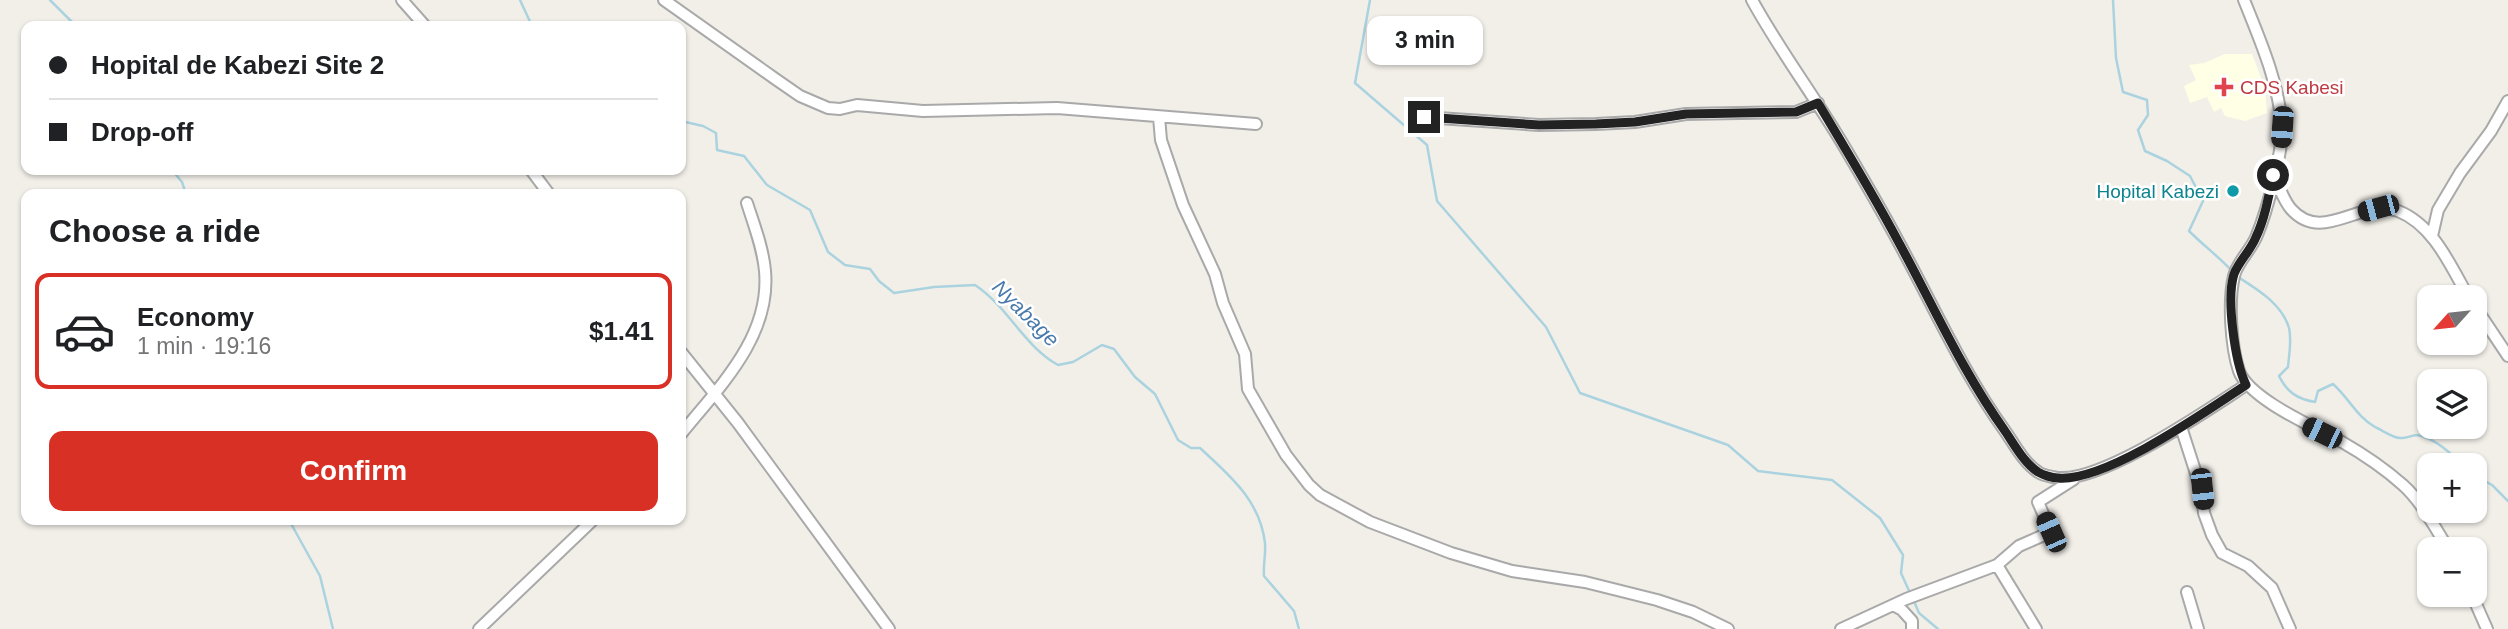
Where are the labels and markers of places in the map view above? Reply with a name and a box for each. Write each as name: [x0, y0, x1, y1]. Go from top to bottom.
marker: CDS Kabesi: [2214, 77, 2234, 97]
place label: CDS Kabesi: [2240, 77, 2344, 98]
place label: Hopital Kabezi: [2096, 181, 2219, 202]
marker: Hopital Kabezi: [2225, 183, 2241, 199]

